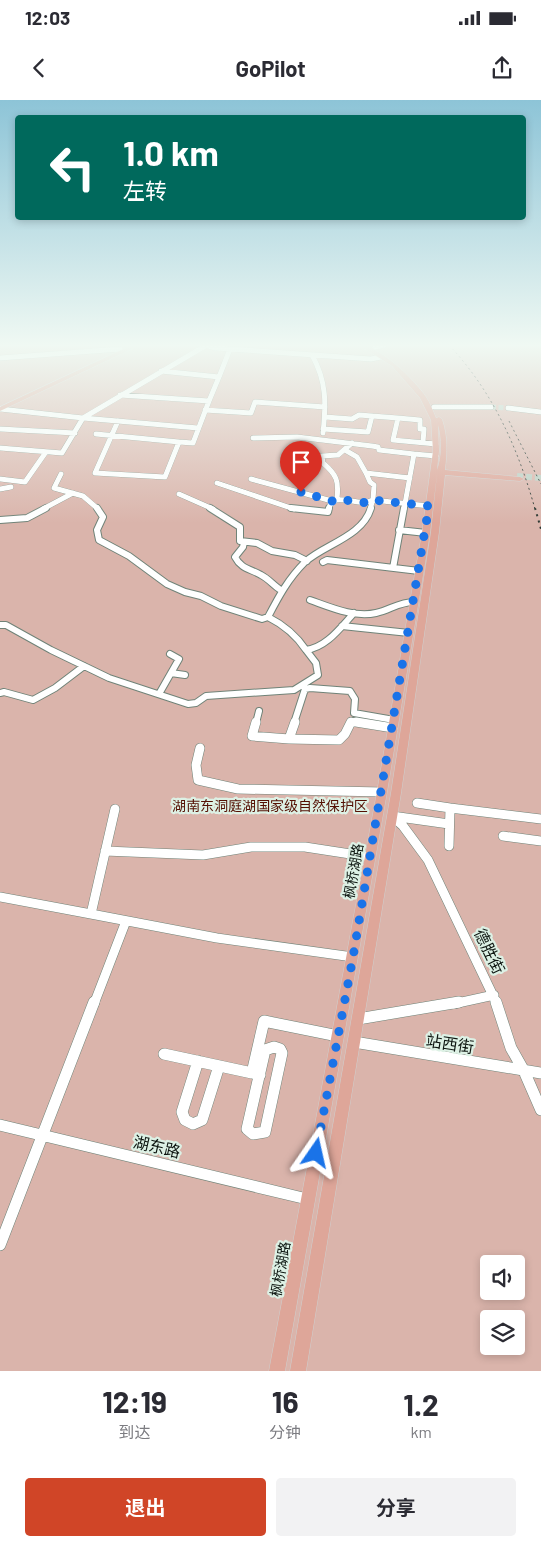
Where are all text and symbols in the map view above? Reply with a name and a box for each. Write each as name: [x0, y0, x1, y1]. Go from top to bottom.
text: 12:03: [25, 6, 70, 29]
icon: back: [25, 54, 53, 82]
icon: share: [488, 54, 516, 82]
text: GoPilot: [235, 55, 306, 81]
text: 1.0 km: [123, 131, 219, 173]
icon: left: [40, 135, 105, 200]
text: 左转: [123, 177, 167, 203]
pin: [280, 441, 322, 492]
icon: arrive: [287, 448, 315, 476]
park label: 湖南东洞庭湖国家级自然保护区: [172, 797, 368, 814]
street label: 枫桥湖路: [340, 842, 366, 900]
street label: 德胜街: [471, 925, 509, 977]
street label: 站西街: [425, 1030, 475, 1056]
position arrow: [289, 1126, 341, 1178]
street label: 湖东路: [131, 1131, 183, 1161]
street label: 枫桥湖路: [267, 1240, 293, 1298]
map controls: [480, 1255, 525, 1355]
button: sound: [480, 1255, 525, 1300]
button: layers: [480, 1310, 525, 1355]
text: 12:19: [102, 1383, 167, 1419]
text: 16: [272, 1383, 299, 1419]
text: 1.2: [403, 1386, 439, 1422]
text: 到达: [119, 1422, 151, 1441]
text: 分钟: [269, 1422, 301, 1441]
text: km: [410, 1422, 432, 1441]
button: 退出: [25, 1478, 266, 1536]
button: 分享: [276, 1478, 516, 1536]

